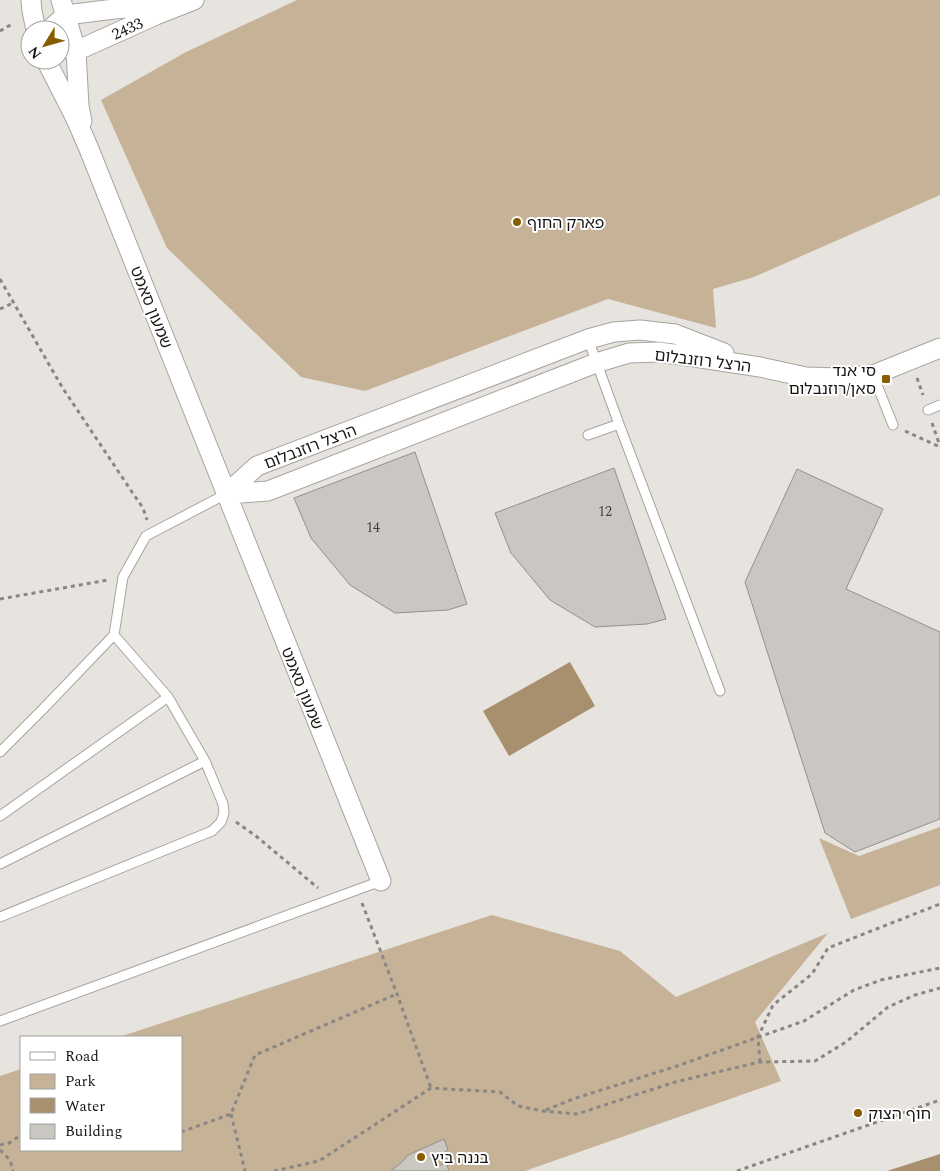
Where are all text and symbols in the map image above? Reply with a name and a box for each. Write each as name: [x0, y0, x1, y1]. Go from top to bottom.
street label: 2433: [108, 11, 147, 46]
north arrow: [20, 20, 70, 70]
text: N: [23, 42, 47, 63]
place label: פארק החוף: [527, 211, 605, 235]
marker: פארק החוף: [511, 216, 523, 228]
street label: שמעון סאמט: [124, 263, 178, 352]
street label: הרצל רוזנבלום: [653, 343, 753, 379]
place label: סי אנד סאן/רוזנבלום: [789, 359, 876, 401]
marker: סי אנד סאן/רוזנבלום: [880, 373, 892, 385]
street label: הרצל רוזנבלום: [261, 418, 360, 476]
house number: 12: [598, 501, 612, 522]
house number: 14: [366, 517, 380, 538]
street label: שמעון סאמט: [275, 644, 329, 733]
legend: [20, 1036, 182, 1151]
text: Road: [65, 1045, 99, 1068]
text: Park: [65, 1070, 96, 1093]
text: Water: [65, 1095, 105, 1118]
place label: חוף הצוק: [868, 1102, 931, 1126]
marker: חוף הצוק: [852, 1107, 864, 1119]
text: Building: [65, 1120, 122, 1143]
place label: בננה ביץ: [431, 1146, 489, 1170]
marker: בננה ביץ: [415, 1151, 427, 1163]

